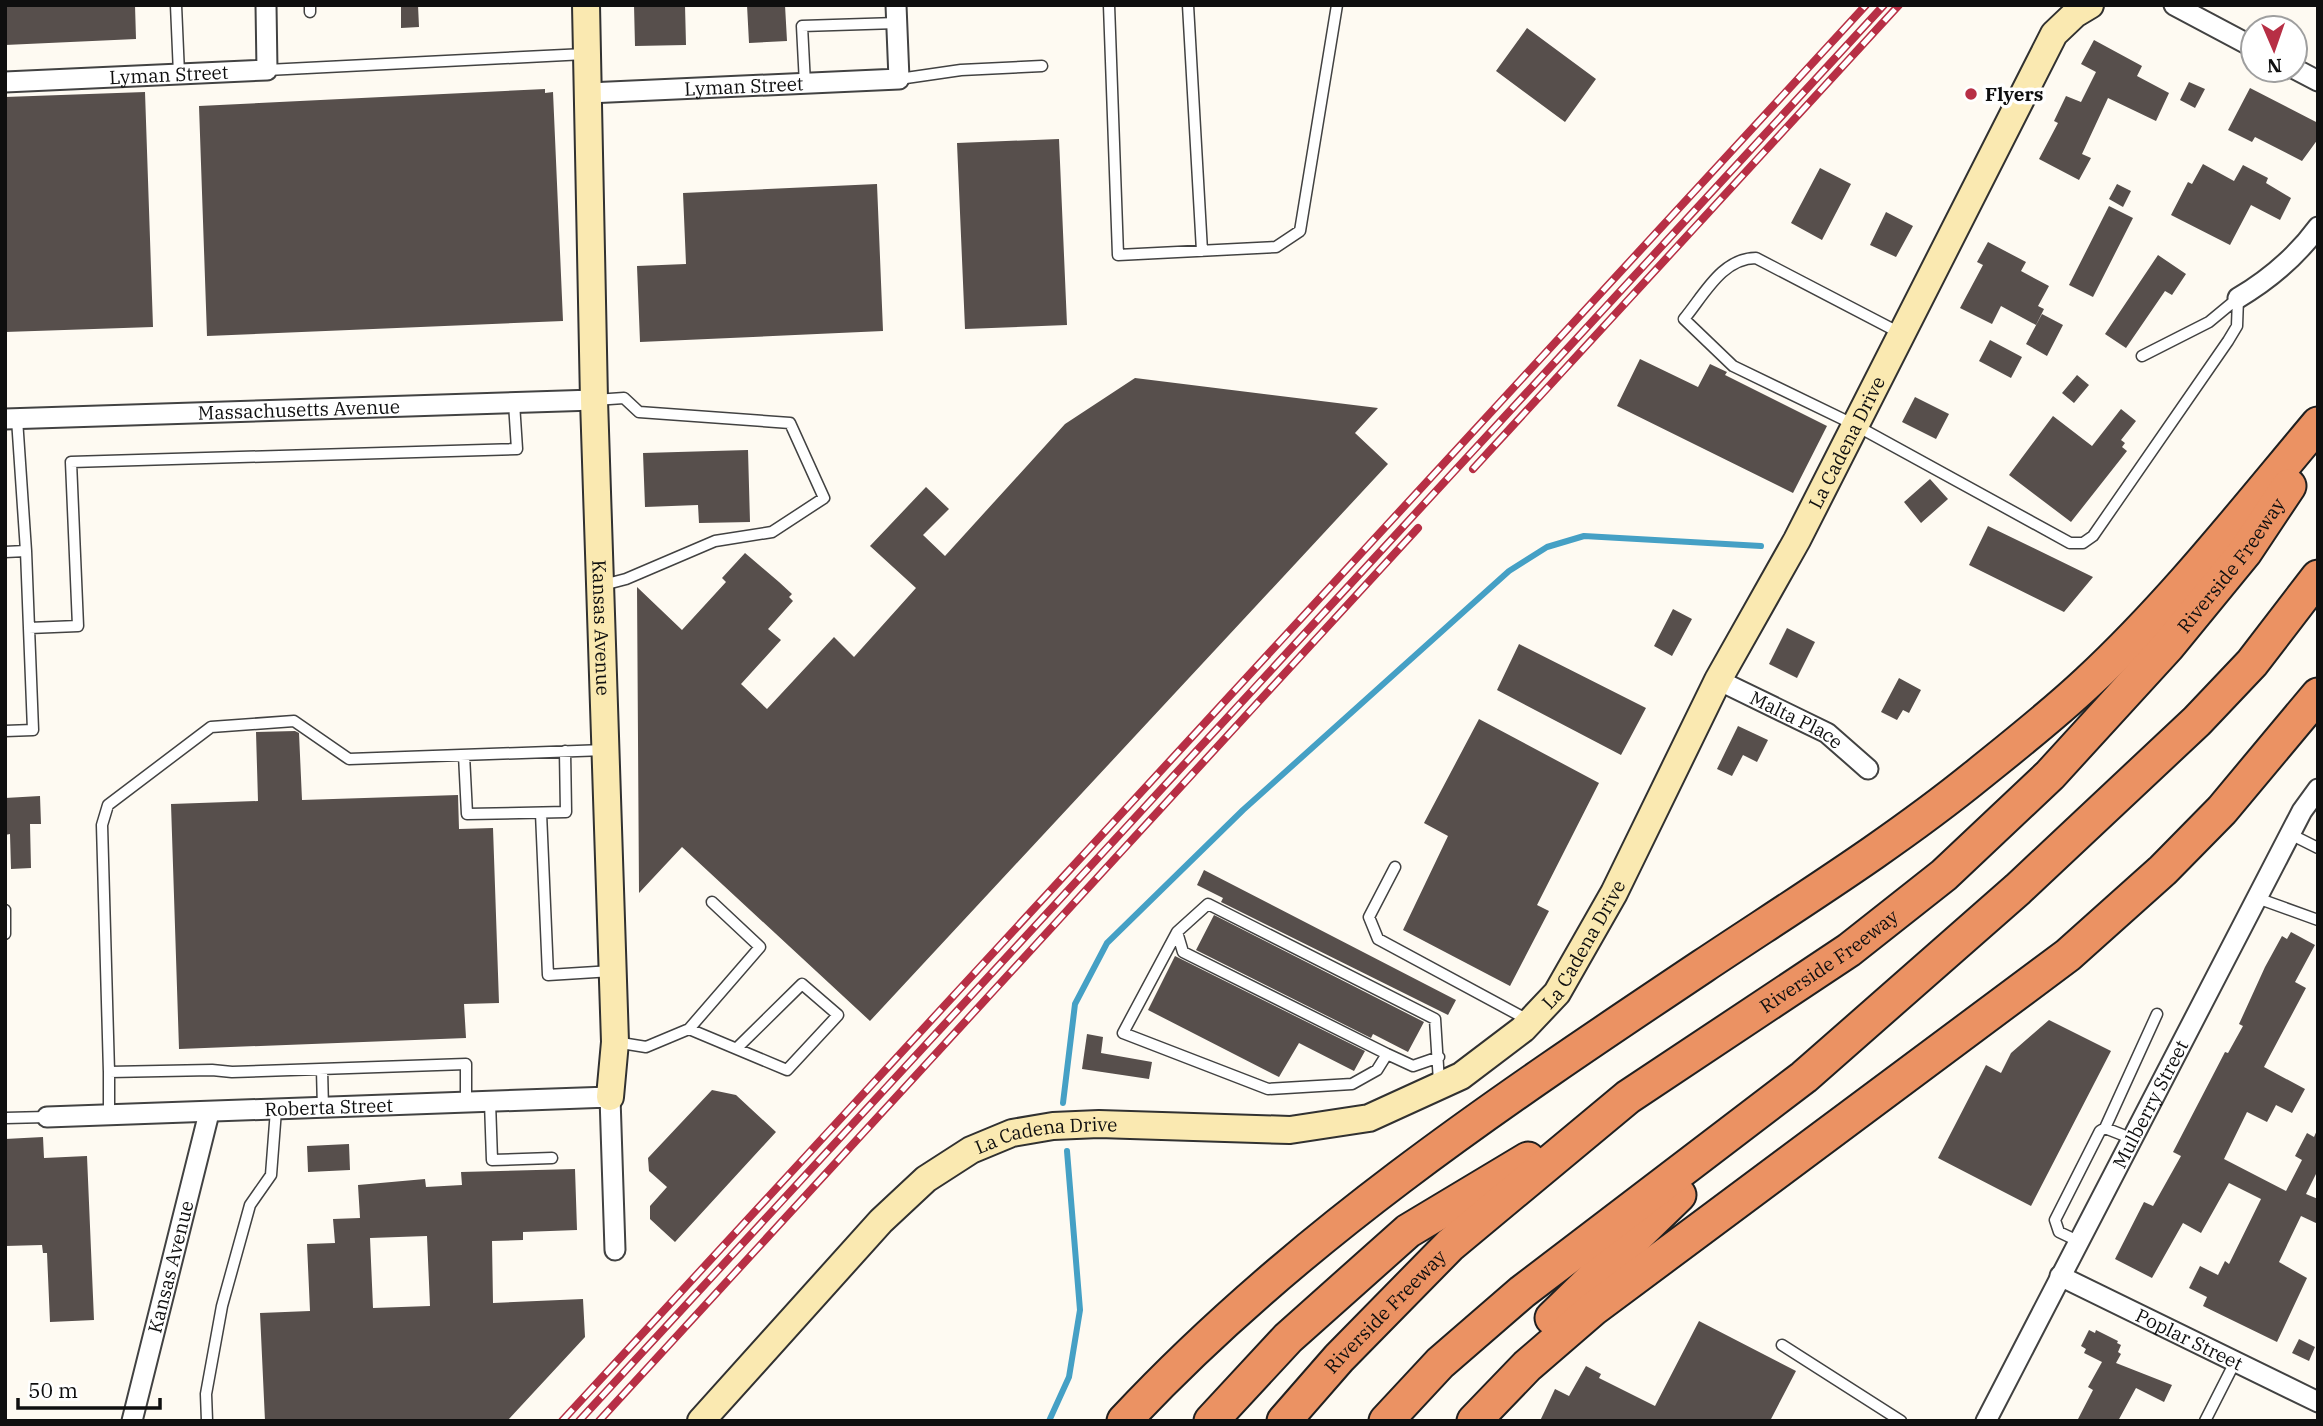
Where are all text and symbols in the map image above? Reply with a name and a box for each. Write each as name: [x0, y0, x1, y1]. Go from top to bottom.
north arrow: [2239, 14, 2309, 84]
text: N: [2267, 54, 2283, 78]
street label: Lyman Street: [109, 60, 229, 89]
street label: Lyman Street: [684, 71, 804, 101]
place label: Flyers: [1985, 82, 2043, 106]
marker: Flyers: [1963, 86, 1979, 102]
street label: La Cadena Drive: [1803, 372, 1890, 513]
street label: Massachusetts Avenue: [197, 394, 400, 425]
street label: Riverside Freeway: [2172, 492, 2290, 638]
street label: Kansas Avenue: [587, 560, 616, 696]
street label: Malta Place: [1746, 685, 1848, 754]
street label: La Cadena Drive: [1536, 876, 1630, 1014]
street label: Riverside Freeway: [1755, 903, 1903, 1018]
street label: Mulberry Street: [2107, 1036, 2193, 1172]
street label: Roberta Street: [264, 1093, 394, 1121]
street label: La Cadena Drive: [971, 1112, 1118, 1159]
street label: Kansas Avenue: [142, 1198, 199, 1336]
street label: Riverside Freeway: [1319, 1244, 1451, 1378]
street label: Poplar Street: [2132, 1303, 2247, 1376]
scale bar: [18, 1366, 159, 1410]
text: 50 m: [28, 1376, 78, 1404]

